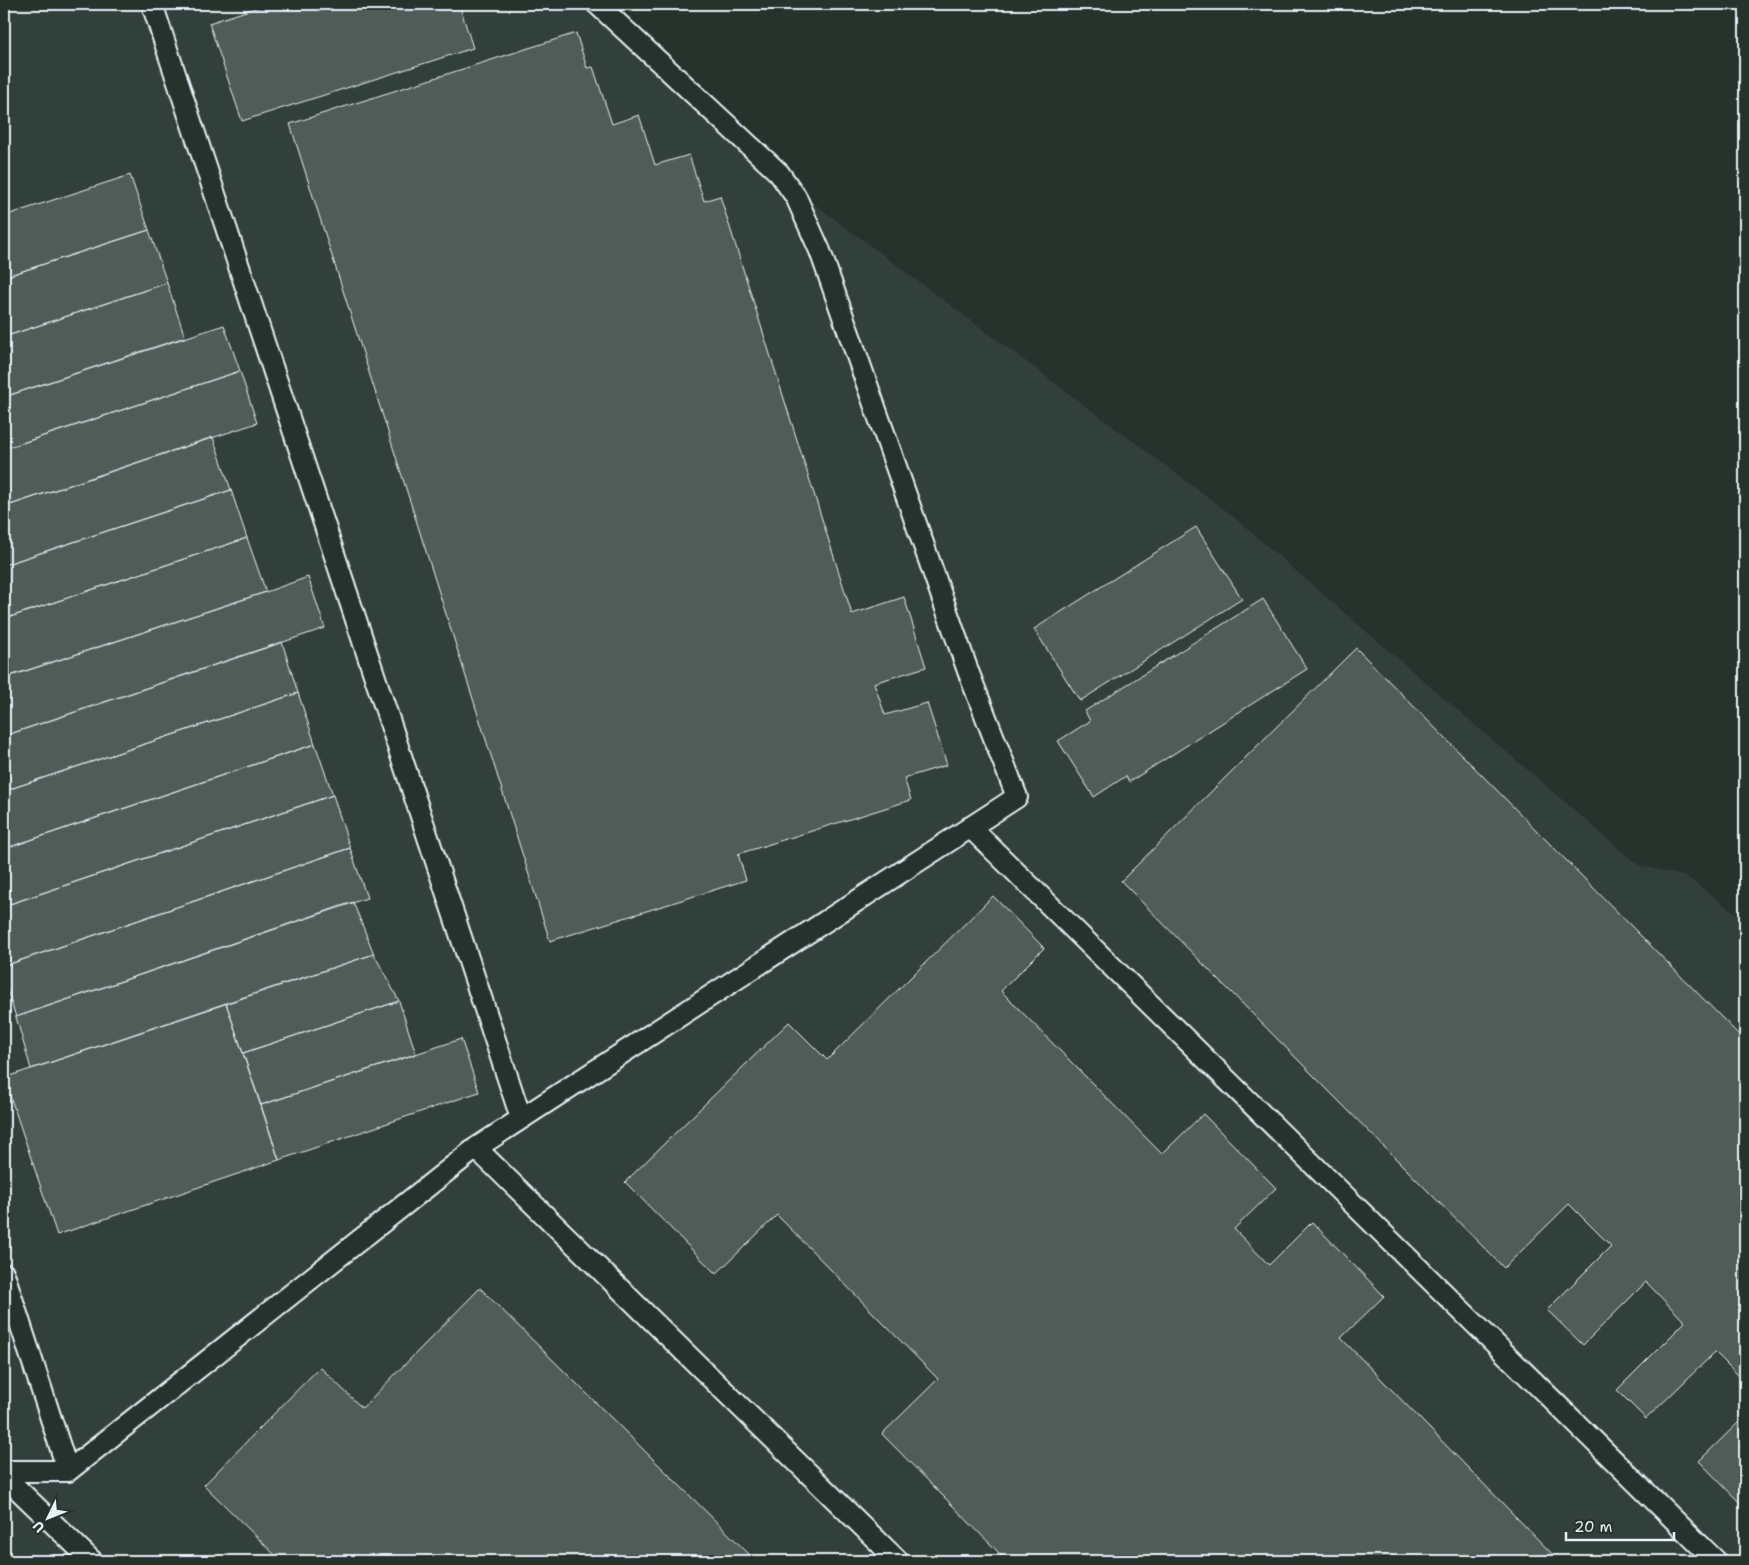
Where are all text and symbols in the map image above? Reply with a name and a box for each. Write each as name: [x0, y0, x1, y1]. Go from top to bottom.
north arrow: [22, 1492, 72, 1542]
scale bar: [1566, 1510, 1674, 1542]
text: U: [29, 1517, 48, 1537]
text: 20 m: [1574, 1517, 1613, 1537]

